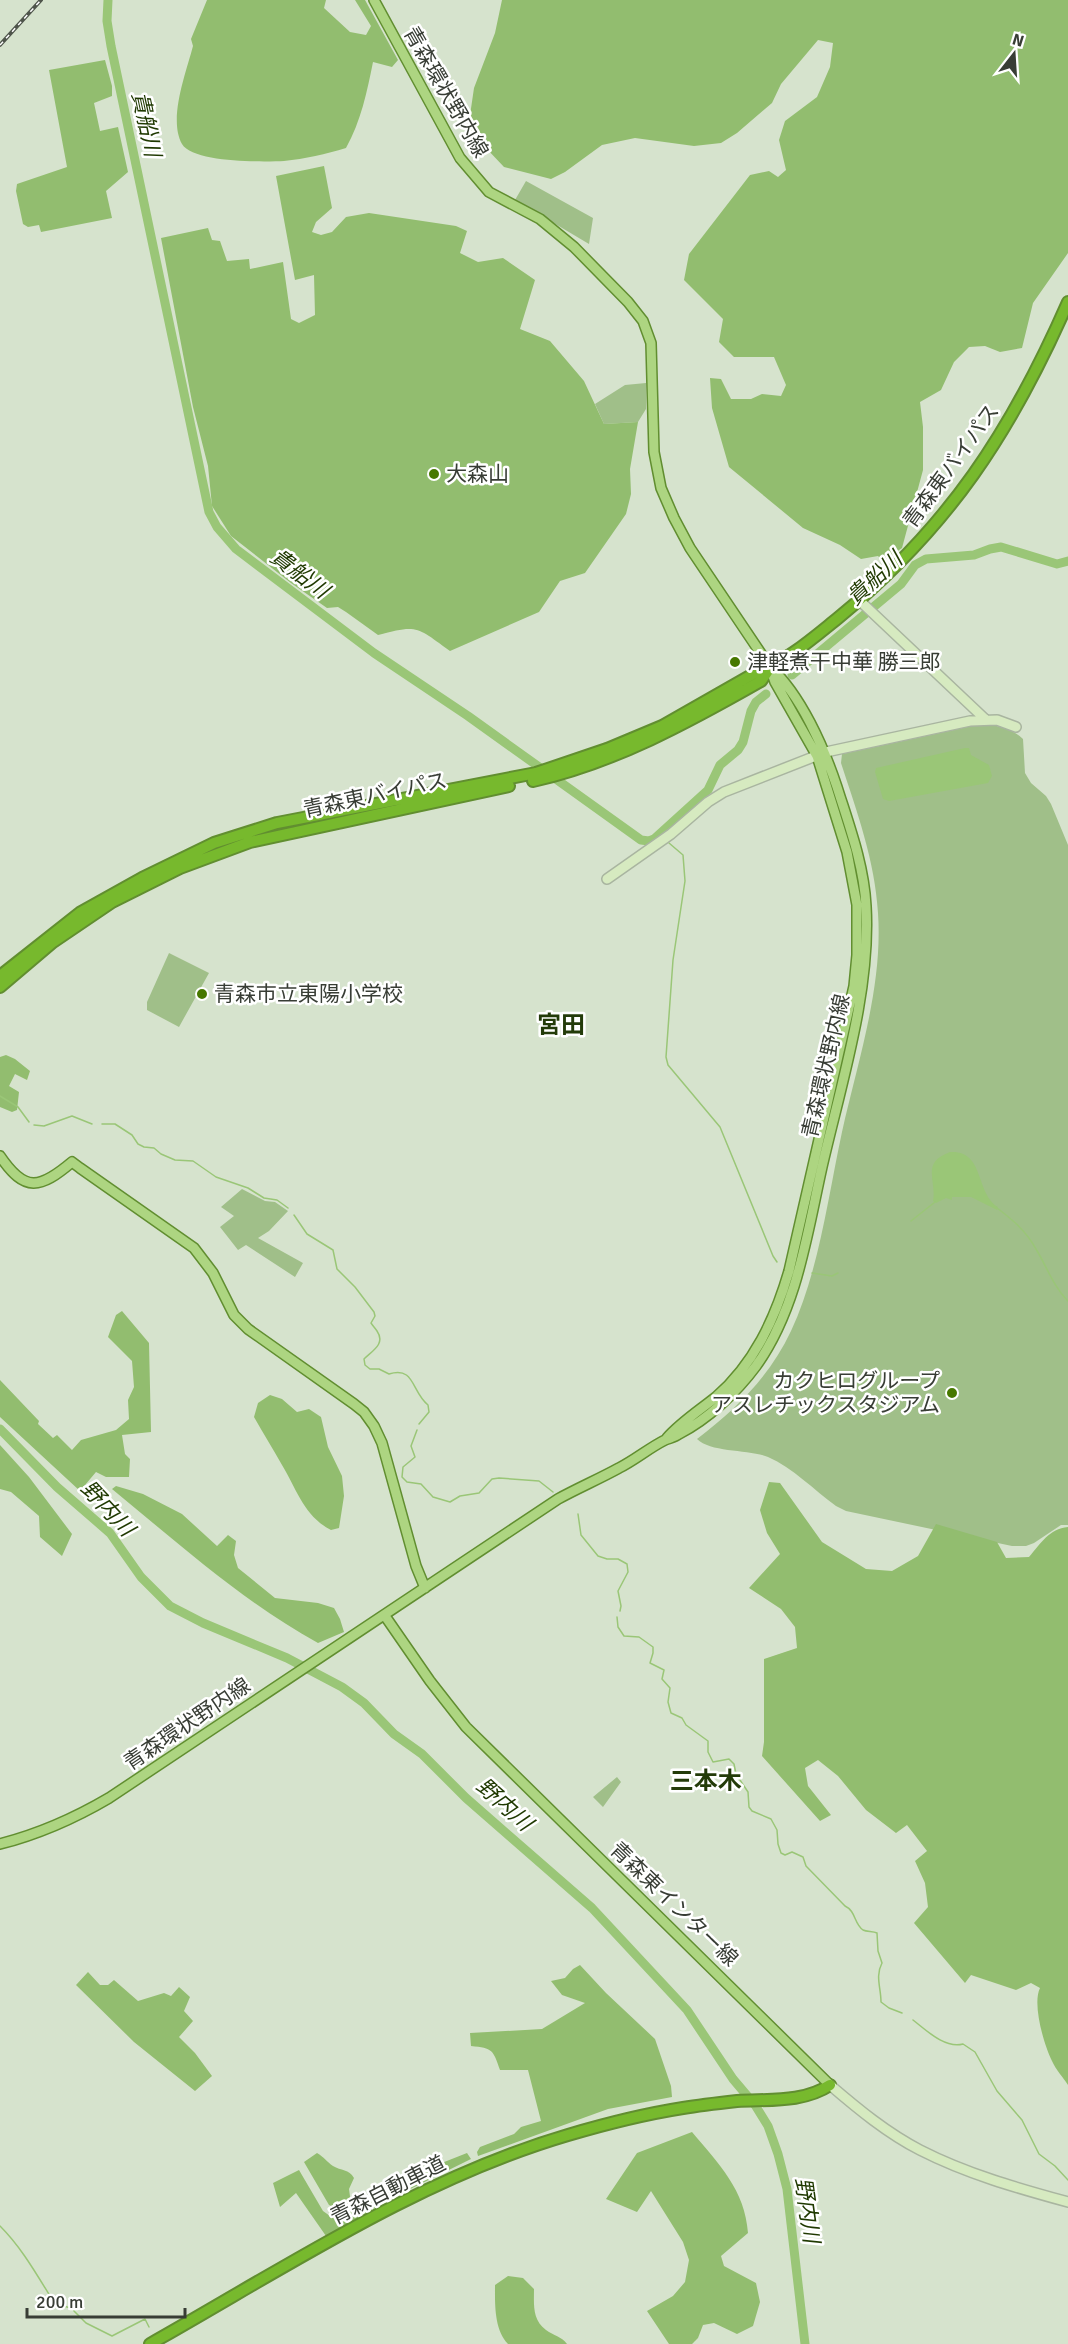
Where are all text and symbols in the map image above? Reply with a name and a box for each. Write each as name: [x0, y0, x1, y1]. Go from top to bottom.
street label: 青森環状野内線: [398, 22, 494, 162]
north arrow: [984, 24, 1044, 84]
text: N: [1010, 29, 1026, 52]
water label: 貴船川: [126, 89, 167, 161]
street label: 青森東バイパス: [897, 399, 1005, 533]
place label: 大森山: [446, 461, 509, 487]
marker: 大森山: [427, 467, 441, 481]
water label: 貴船川: [265, 543, 336, 605]
water label: 貴船川: [841, 545, 909, 611]
place label: 津軽煮干中華 勝三郎: [747, 649, 941, 675]
marker: 津軽煮干中華 勝三郎: [728, 655, 742, 669]
street label: 青森東バイパス: [301, 767, 449, 823]
place label: 青森市立東陽小学校: [214, 981, 403, 1007]
marker: 青森市立東陽小学校: [195, 987, 209, 1001]
street label: 青森環状野内線: [797, 991, 855, 1141]
district label: 宮田: [537, 1010, 585, 1040]
place label: カクヒログループ アスレチックスタジアム: [711, 1368, 940, 1418]
marker: カクヒログループ アスレチックスタジアム: [945, 1386, 959, 1400]
water label: 野内川: [75, 1475, 141, 1543]
street label: 青森環状野内線: [119, 1672, 255, 1776]
district label: 三本木: [670, 1766, 742, 1796]
water label: 野内川: [471, 1772, 540, 1838]
street label: 青森東インター線: [605, 1836, 743, 1972]
street label: 青森自動車道: [326, 2150, 450, 2230]
water label: 野内川: [790, 2176, 826, 2247]
scale bar: [27, 2281, 184, 2319]
text: 200 m: [36, 2291, 83, 2313]

